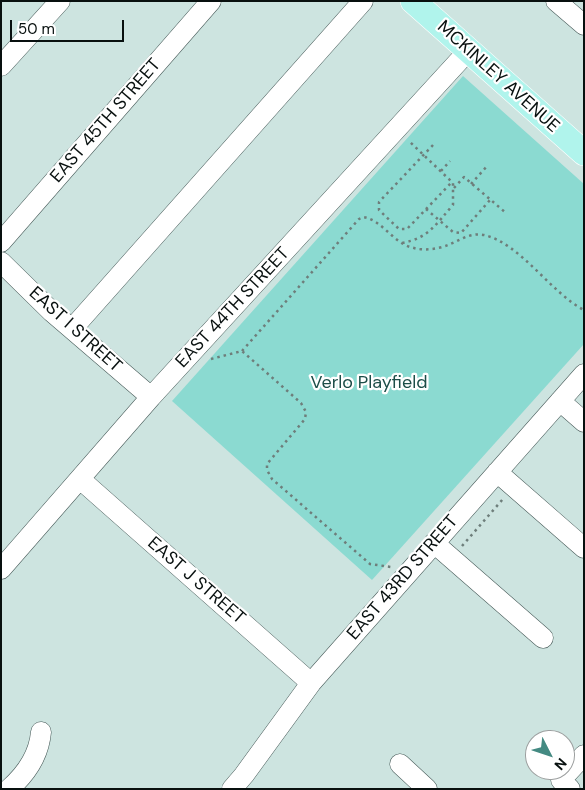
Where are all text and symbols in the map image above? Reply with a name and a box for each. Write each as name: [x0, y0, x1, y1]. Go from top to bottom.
scale bar: [12, 10, 126, 42]
street label: MCKINLEY AVENUE: [432, 16, 564, 138]
text: 50 m: [18, 19, 55, 39]
street label: EAST 45TH STREET: [46, 55, 166, 187]
street label: EAST 44TH STREET: [172, 243, 294, 373]
street label: EAST I STREET: [24, 283, 126, 377]
park label: Verlo Playfield: [311, 372, 427, 394]
street label: EAST 43RD STREET: [343, 511, 463, 645]
street label: EAST J STREET: [143, 533, 249, 629]
north arrow: [525, 730, 575, 780]
text: N: [550, 754, 571, 774]

